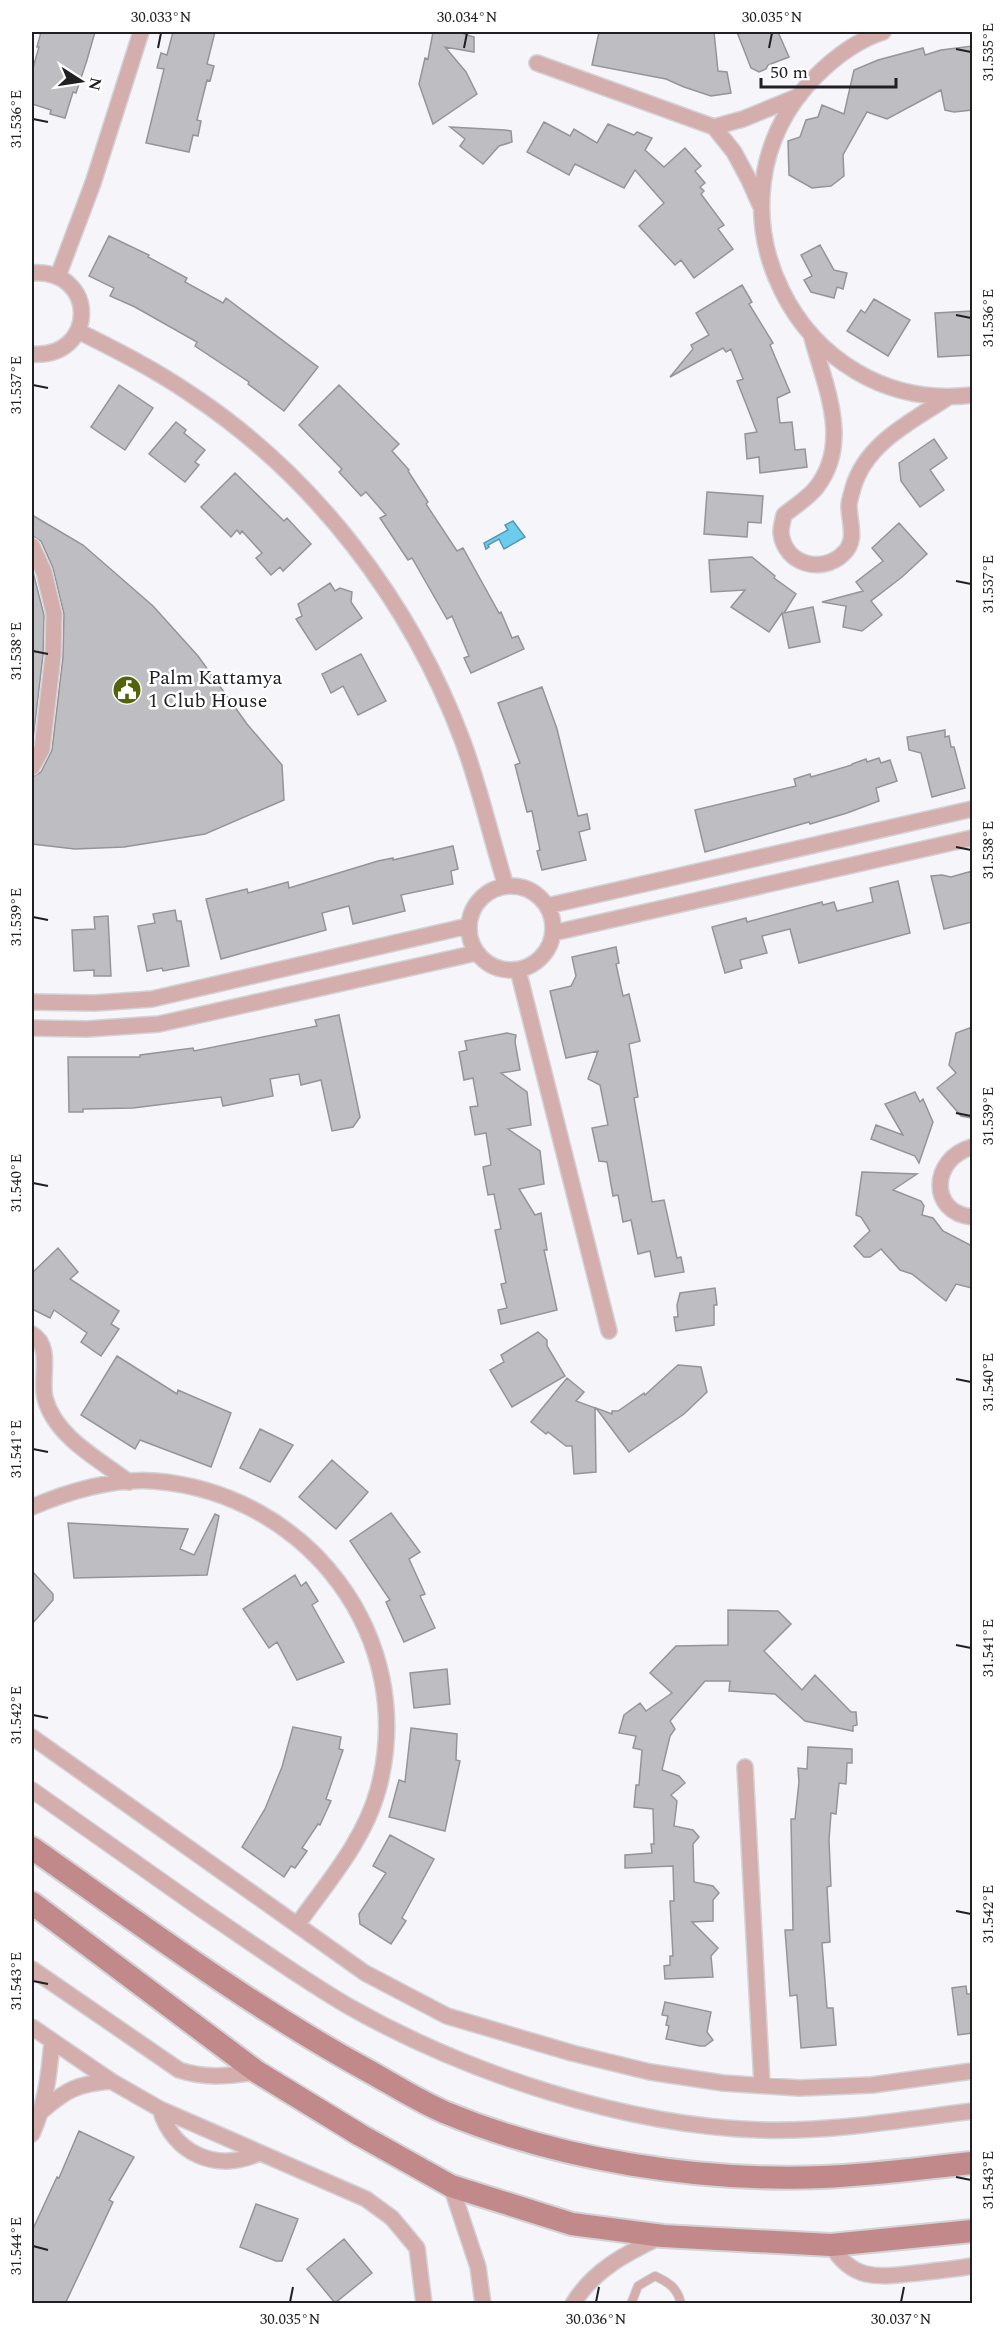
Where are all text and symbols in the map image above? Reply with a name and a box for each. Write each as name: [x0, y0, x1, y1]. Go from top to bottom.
text: 30.033°N: [131, 6, 191, 29]
text: 30.034°N: [437, 6, 497, 29]
text: 30.035°N: [742, 6, 802, 29]
text: 31.535°E: [977, 23, 1000, 81]
north arrow: [51, 51, 111, 111]
scale bar: [761, 51, 896, 89]
text: 50 m: [770, 59, 808, 86]
text: N: [82, 75, 108, 93]
text: 31.536°E: [5, 90, 28, 148]
text: 31.536°E: [977, 289, 1000, 347]
text: 31.537°E: [5, 356, 28, 414]
text: 31.537°E: [977, 555, 1000, 613]
text: 31.538°E: [5, 622, 28, 680]
place label: Palm Kattamya 1 Club House: [148, 663, 282, 716]
public building icon: Palm Kattamya 1 Club House: [111, 674, 143, 706]
text: 31.538°E: [977, 821, 1000, 879]
text: 31.539°E: [5, 888, 28, 946]
text: 31.539°E: [977, 1087, 1000, 1145]
text: 31.540°E: [5, 1154, 28, 1212]
text: 31.540°E: [977, 1353, 1000, 1411]
text: 31.541°E: [5, 1420, 28, 1478]
text: 31.541°E: [977, 1619, 1000, 1677]
text: 31.542°E: [5, 1686, 28, 1744]
text: 31.542°E: [977, 1885, 1000, 1943]
text: 31.543°E: [5, 1952, 28, 2010]
text: 31.543°E: [977, 2151, 1000, 2209]
text: 31.544°E: [5, 2217, 28, 2275]
text: 30.035°N: [260, 2308, 320, 2331]
text: 30.036°N: [566, 2308, 626, 2331]
text: 30.037°N: [871, 2308, 931, 2331]

